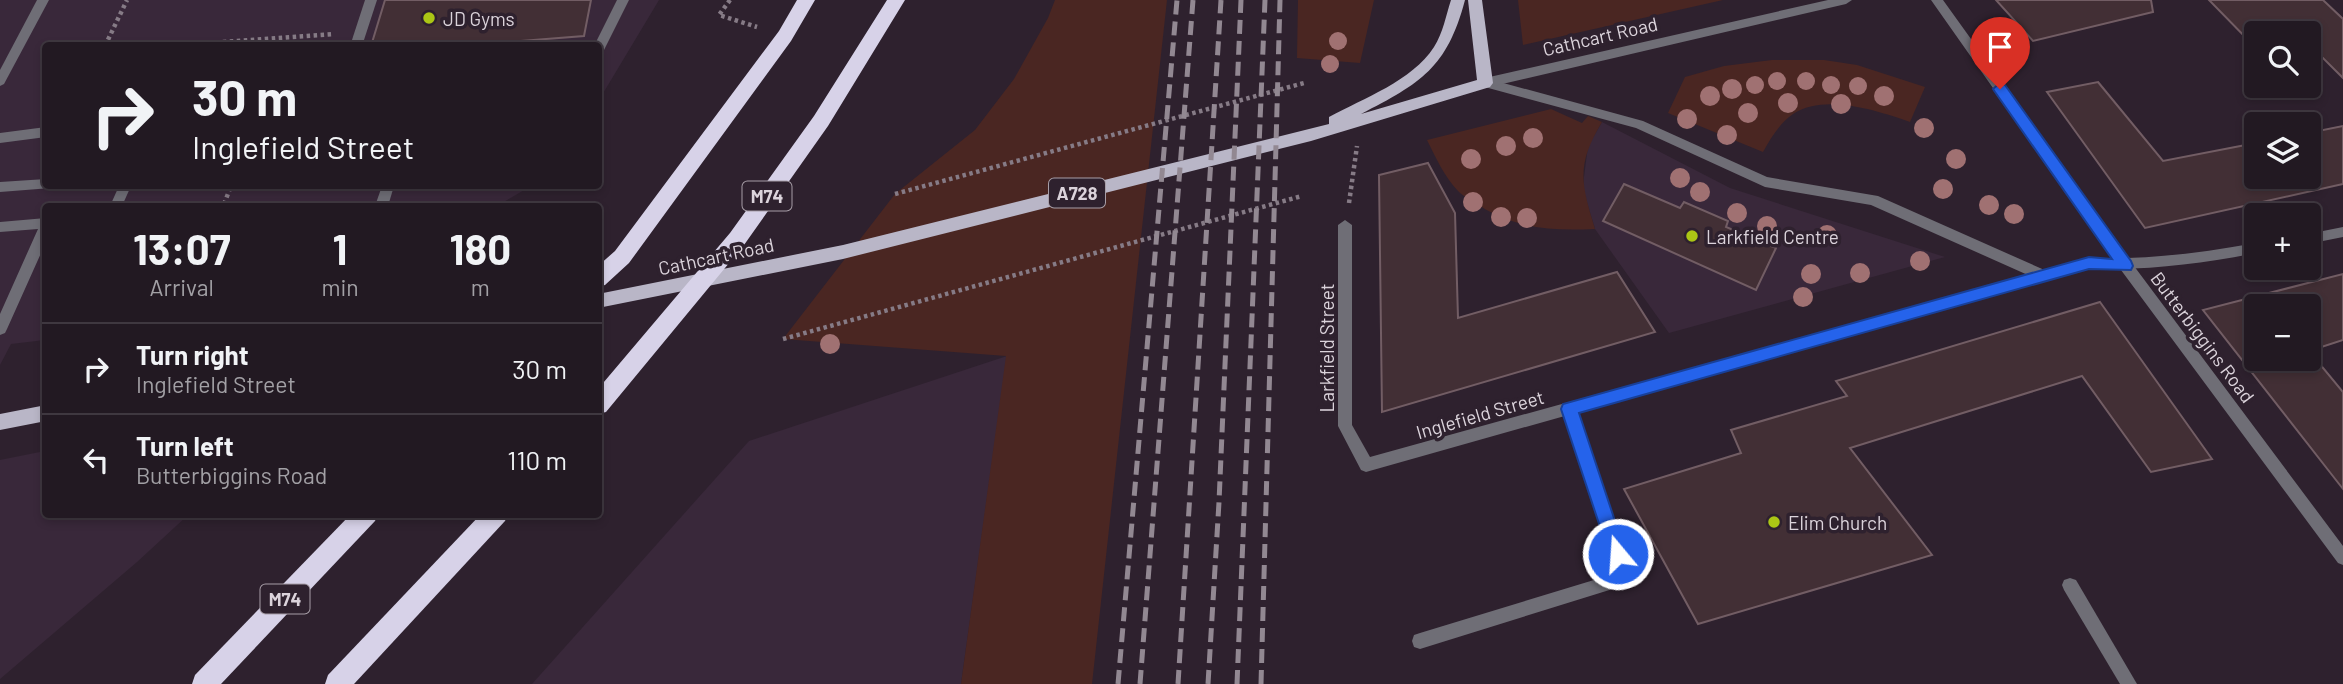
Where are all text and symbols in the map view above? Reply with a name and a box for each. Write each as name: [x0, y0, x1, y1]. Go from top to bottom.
place label: JD Gyms: [443, 7, 515, 30]
marker: JD Gyms: [421, 10, 437, 26]
street label: Cathcart Road: [1540, 12, 1660, 60]
pin: [1970, 17, 2030, 89]
map controls: [2244, 21, 2321, 371]
button: search: [2244, 21, 2321, 98]
icon: arrive: [1981, 28, 2019, 66]
text: 30 m: [192, 67, 297, 126]
icon: right: [77, 70, 168, 161]
button: layers: [2244, 112, 2321, 189]
text: Inglefield Street: [192, 127, 414, 165]
road number: A728: [1049, 178, 1105, 208]
road number: M74: [742, 182, 792, 210]
button: +: [2244, 203, 2321, 280]
text: 13:07: [133, 223, 231, 273]
text: 1: [333, 223, 347, 273]
text: 180: [450, 223, 511, 273]
place label: Larkfield Centre: [1706, 225, 1839, 248]
marker: Larkfield Centre: [1684, 228, 1700, 244]
street label: Cathcart Road: [656, 233, 776, 279]
street label: Butterbiggins Road: [2146, 267, 2260, 407]
text: Arrival: [150, 273, 214, 301]
text: min: [321, 273, 359, 301]
text: m: [471, 273, 490, 301]
street label: Larkfield Street: [1315, 283, 1338, 413]
button: −: [2244, 294, 2321, 371]
text: Turn right: [136, 339, 249, 370]
icon: right: [77, 350, 115, 388]
text: 30 m: [512, 353, 567, 384]
text: Inglefield Street: [136, 370, 296, 398]
street label: Inglefield Street: [1413, 385, 1547, 443]
text: Turn left: [136, 430, 234, 461]
icon: left: [77, 441, 115, 479]
text: 110 m: [507, 444, 567, 475]
text: Butterbiggins Road: [136, 461, 327, 489]
place label: Elim Church: [1788, 511, 1887, 534]
marker: Elim Church: [1766, 514, 1782, 530]
position arrow: [1581, 517, 1655, 591]
road number: M74: [260, 584, 310, 614]

